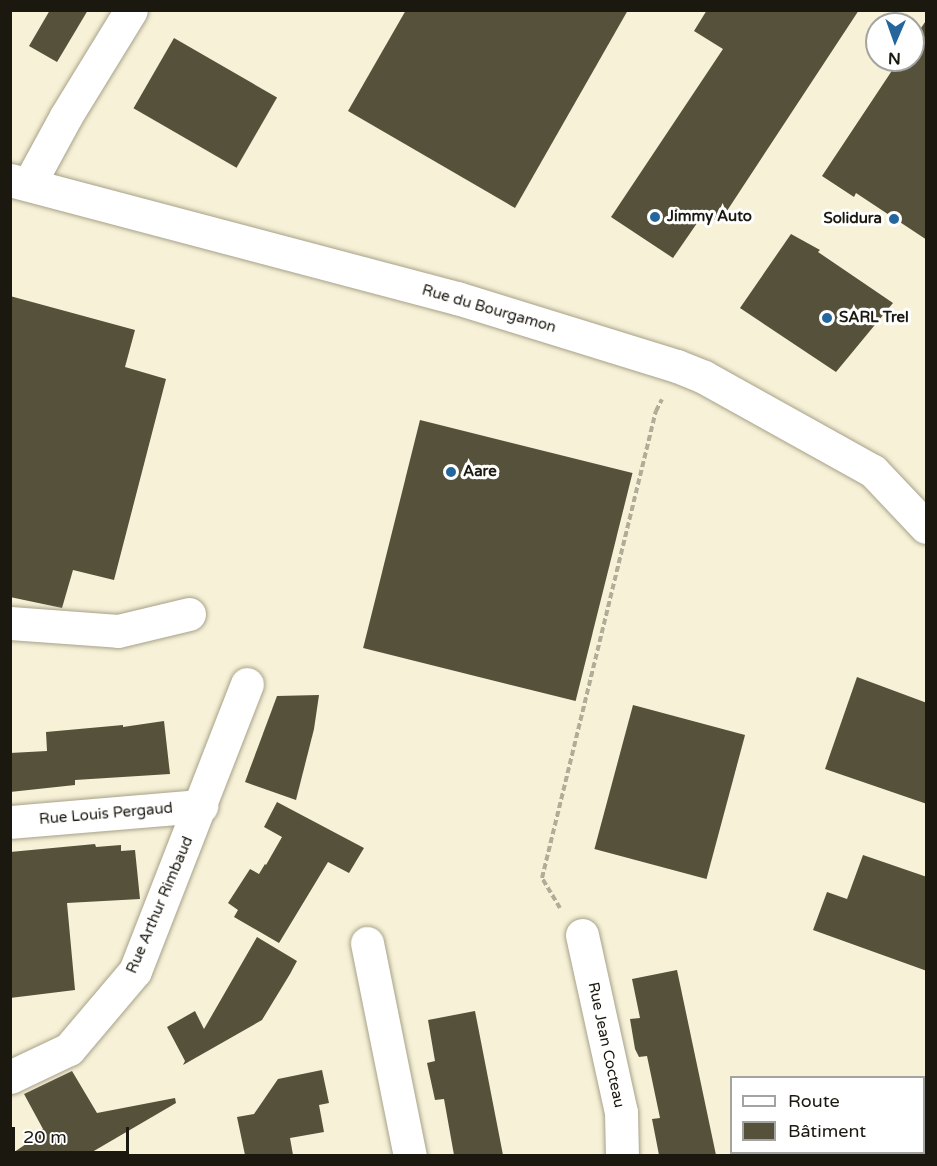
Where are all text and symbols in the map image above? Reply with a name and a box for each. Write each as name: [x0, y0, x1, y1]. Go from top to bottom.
north arrow: [865, 12, 925, 72]
text: N: [888, 48, 901, 68]
place label: Jimmy Auto: [667, 208, 752, 226]
marker: Jimmy Auto: [648, 210, 662, 224]
place label: Solidura: [823, 210, 882, 228]
marker: Solidura: [887, 212, 901, 226]
street label: Rue du Bourgamon: [420, 281, 558, 337]
place label: SARL Trel: [839, 309, 909, 327]
marker: SARL Trel: [820, 311, 834, 325]
place label: Aare: [463, 463, 497, 481]
marker: Aare: [444, 465, 458, 479]
street label: Rue Louis Pergaud: [38, 799, 174, 829]
street label: Rue Arthur Rimbaud: [123, 834, 197, 976]
street label: Rue Jean Cocteau: [584, 980, 628, 1110]
legend: [730, 1076, 925, 1154]
text: Route: [788, 1090, 840, 1112]
scale bar: [15, 1115, 132, 1153]
text: Bâtiment: [788, 1120, 866, 1142]
text: 20 m: [23, 1126, 67, 1148]

